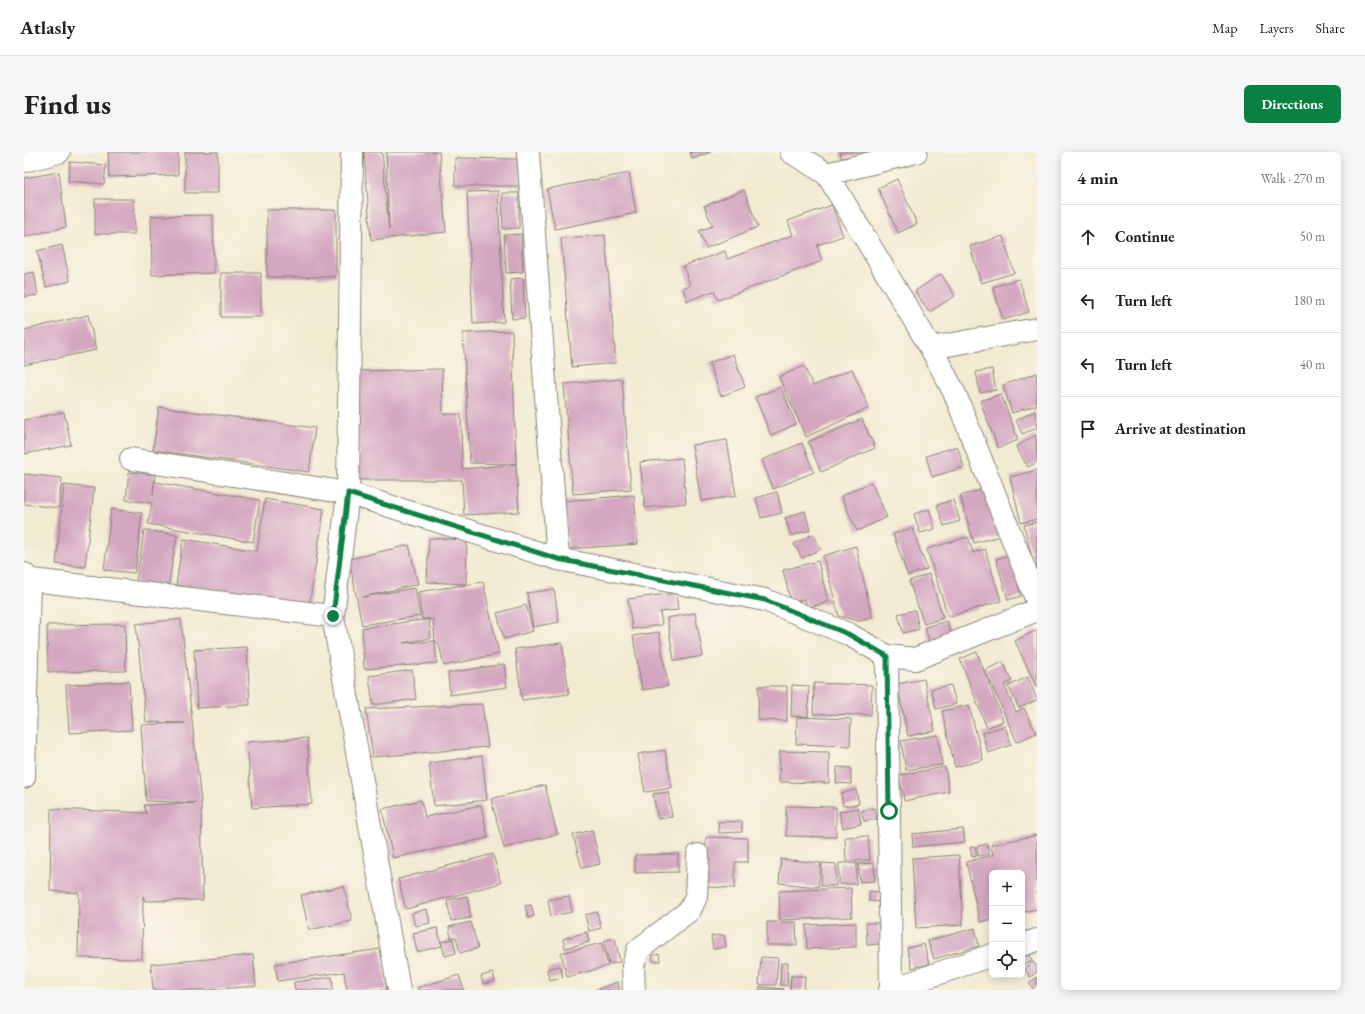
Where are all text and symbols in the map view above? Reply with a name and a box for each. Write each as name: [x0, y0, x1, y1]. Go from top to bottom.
text: Atlasly: [20, 15, 76, 40]
text: Map: [1212, 19, 1237, 37]
text: Layers: [1259, 19, 1294, 37]
text: Share: [1316, 19, 1345, 37]
button: Directions: [1244, 85, 1341, 123]
text: Find us: [24, 86, 111, 122]
text: 4 min: [1077, 167, 1118, 189]
text: Walk · 270 m: [1261, 170, 1325, 187]
icon: ahead: [1077, 226, 1099, 248]
text: Continue: [1115, 227, 1175, 246]
text: 50 m: [1300, 228, 1325, 245]
icon: left: [1077, 290, 1099, 312]
text: Turn left: [1115, 291, 1172, 310]
text: 180 m: [1294, 292, 1325, 309]
icon: left: [1077, 354, 1099, 376]
text: Turn left: [1115, 355, 1172, 374]
text: 40 m: [1300, 356, 1325, 373]
icon: arrive: [1077, 418, 1099, 440]
text: Arrive at destination: [1115, 419, 1246, 438]
route end: [324, 607, 342, 625]
route start: [880, 802, 898, 820]
map controls: [989, 870, 1025, 978]
button: +: [989, 870, 1025, 906]
button: −: [989, 906, 1025, 942]
button: locate: [989, 942, 1025, 978]

